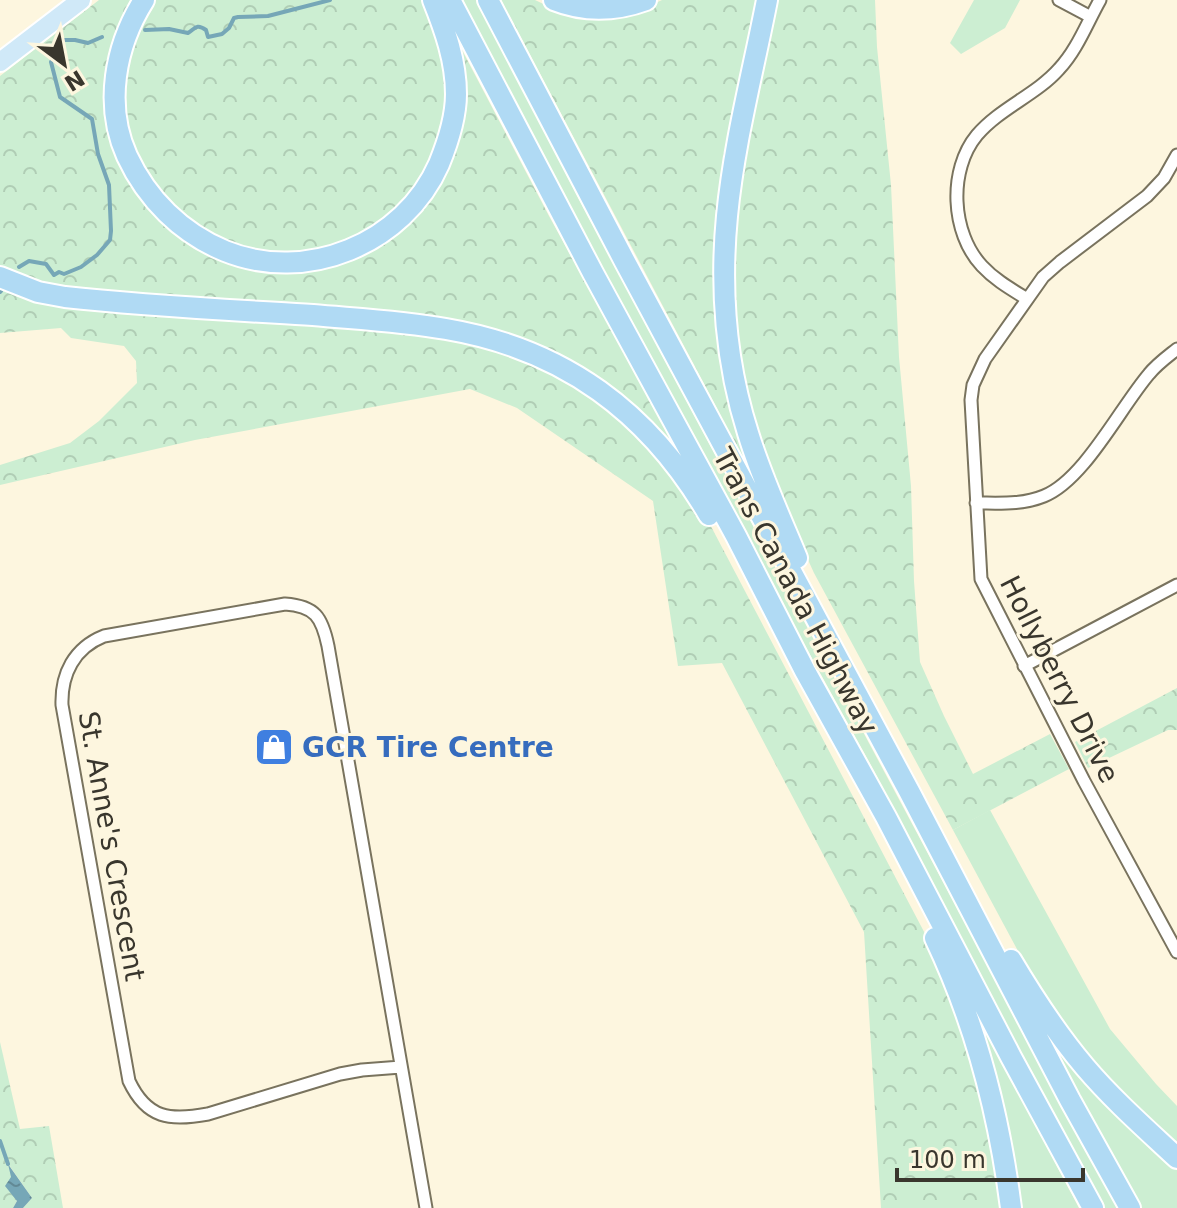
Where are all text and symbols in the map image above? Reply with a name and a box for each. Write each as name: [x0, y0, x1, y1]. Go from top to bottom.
north arrow: [24, 24, 104, 104]
text: N: [60, 65, 89, 96]
street label: Trans Canada Highway: [706, 442, 885, 740]
street label: Hollyberry Drive: [993, 570, 1126, 788]
street label: St. Anne's Crescent: [72, 709, 151, 984]
shop icon: GCR Tire Centre: [253, 726, 295, 768]
place label: GCR Tire Centre: [302, 731, 554, 764]
scale bar: [897, 1132, 1083, 1182]
text: 100 m: [909, 1146, 986, 1174]

